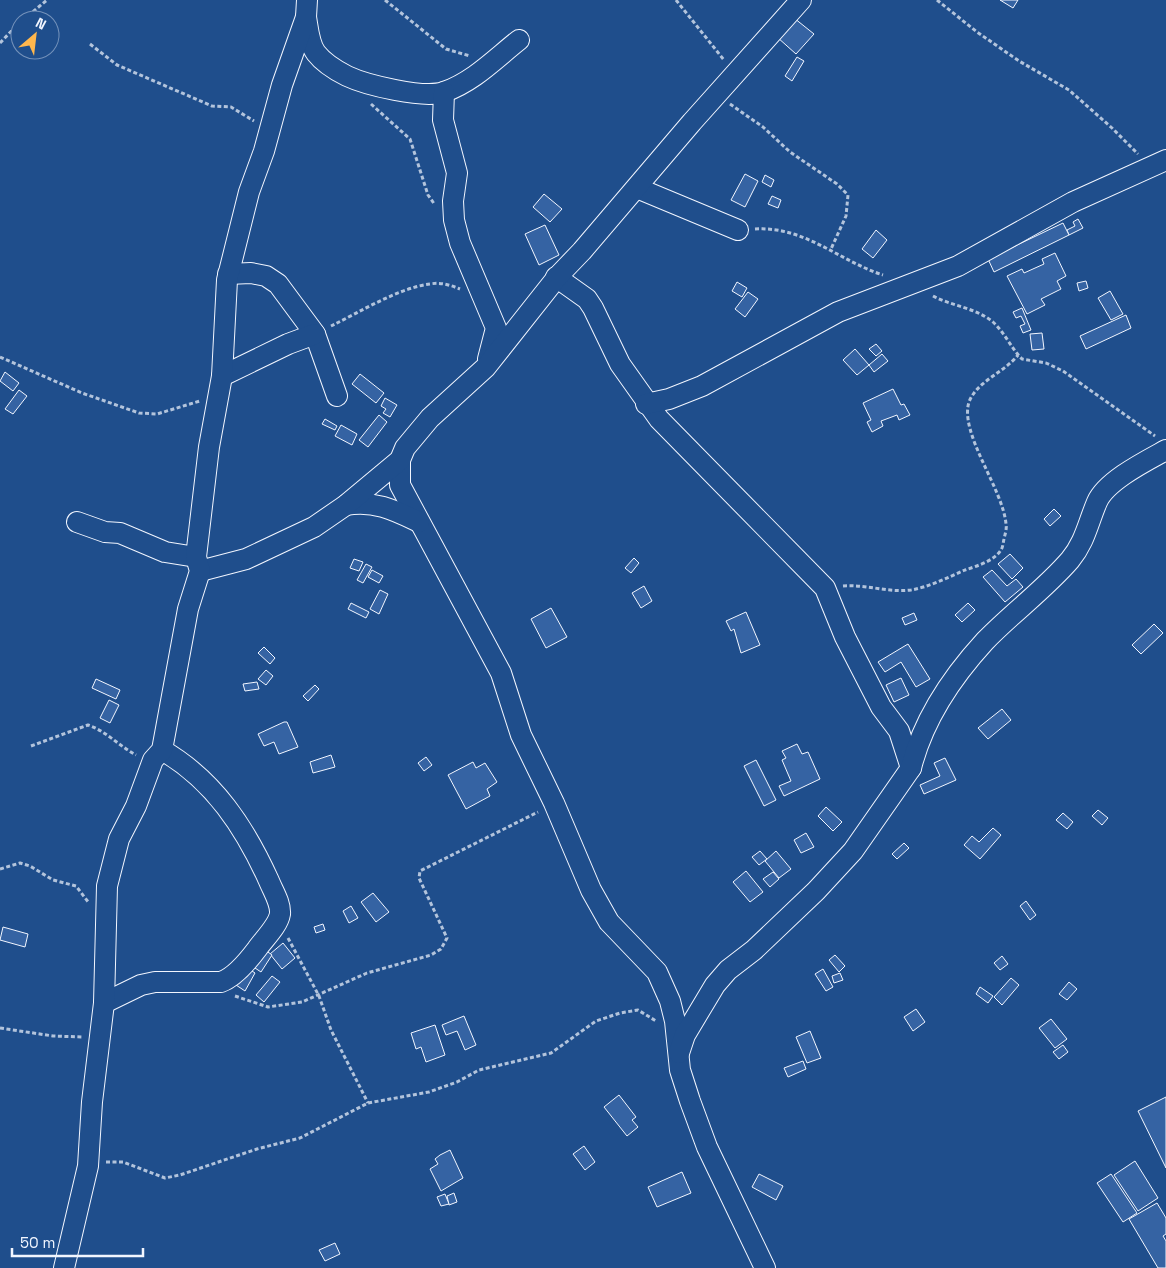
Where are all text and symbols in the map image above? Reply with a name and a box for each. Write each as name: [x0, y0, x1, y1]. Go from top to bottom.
north arrow: [10, 10, 60, 60]
text: N: [33, 13, 49, 34]
scale bar: [12, 1226, 144, 1258]
text: 50 m: [20, 1233, 55, 1252]

